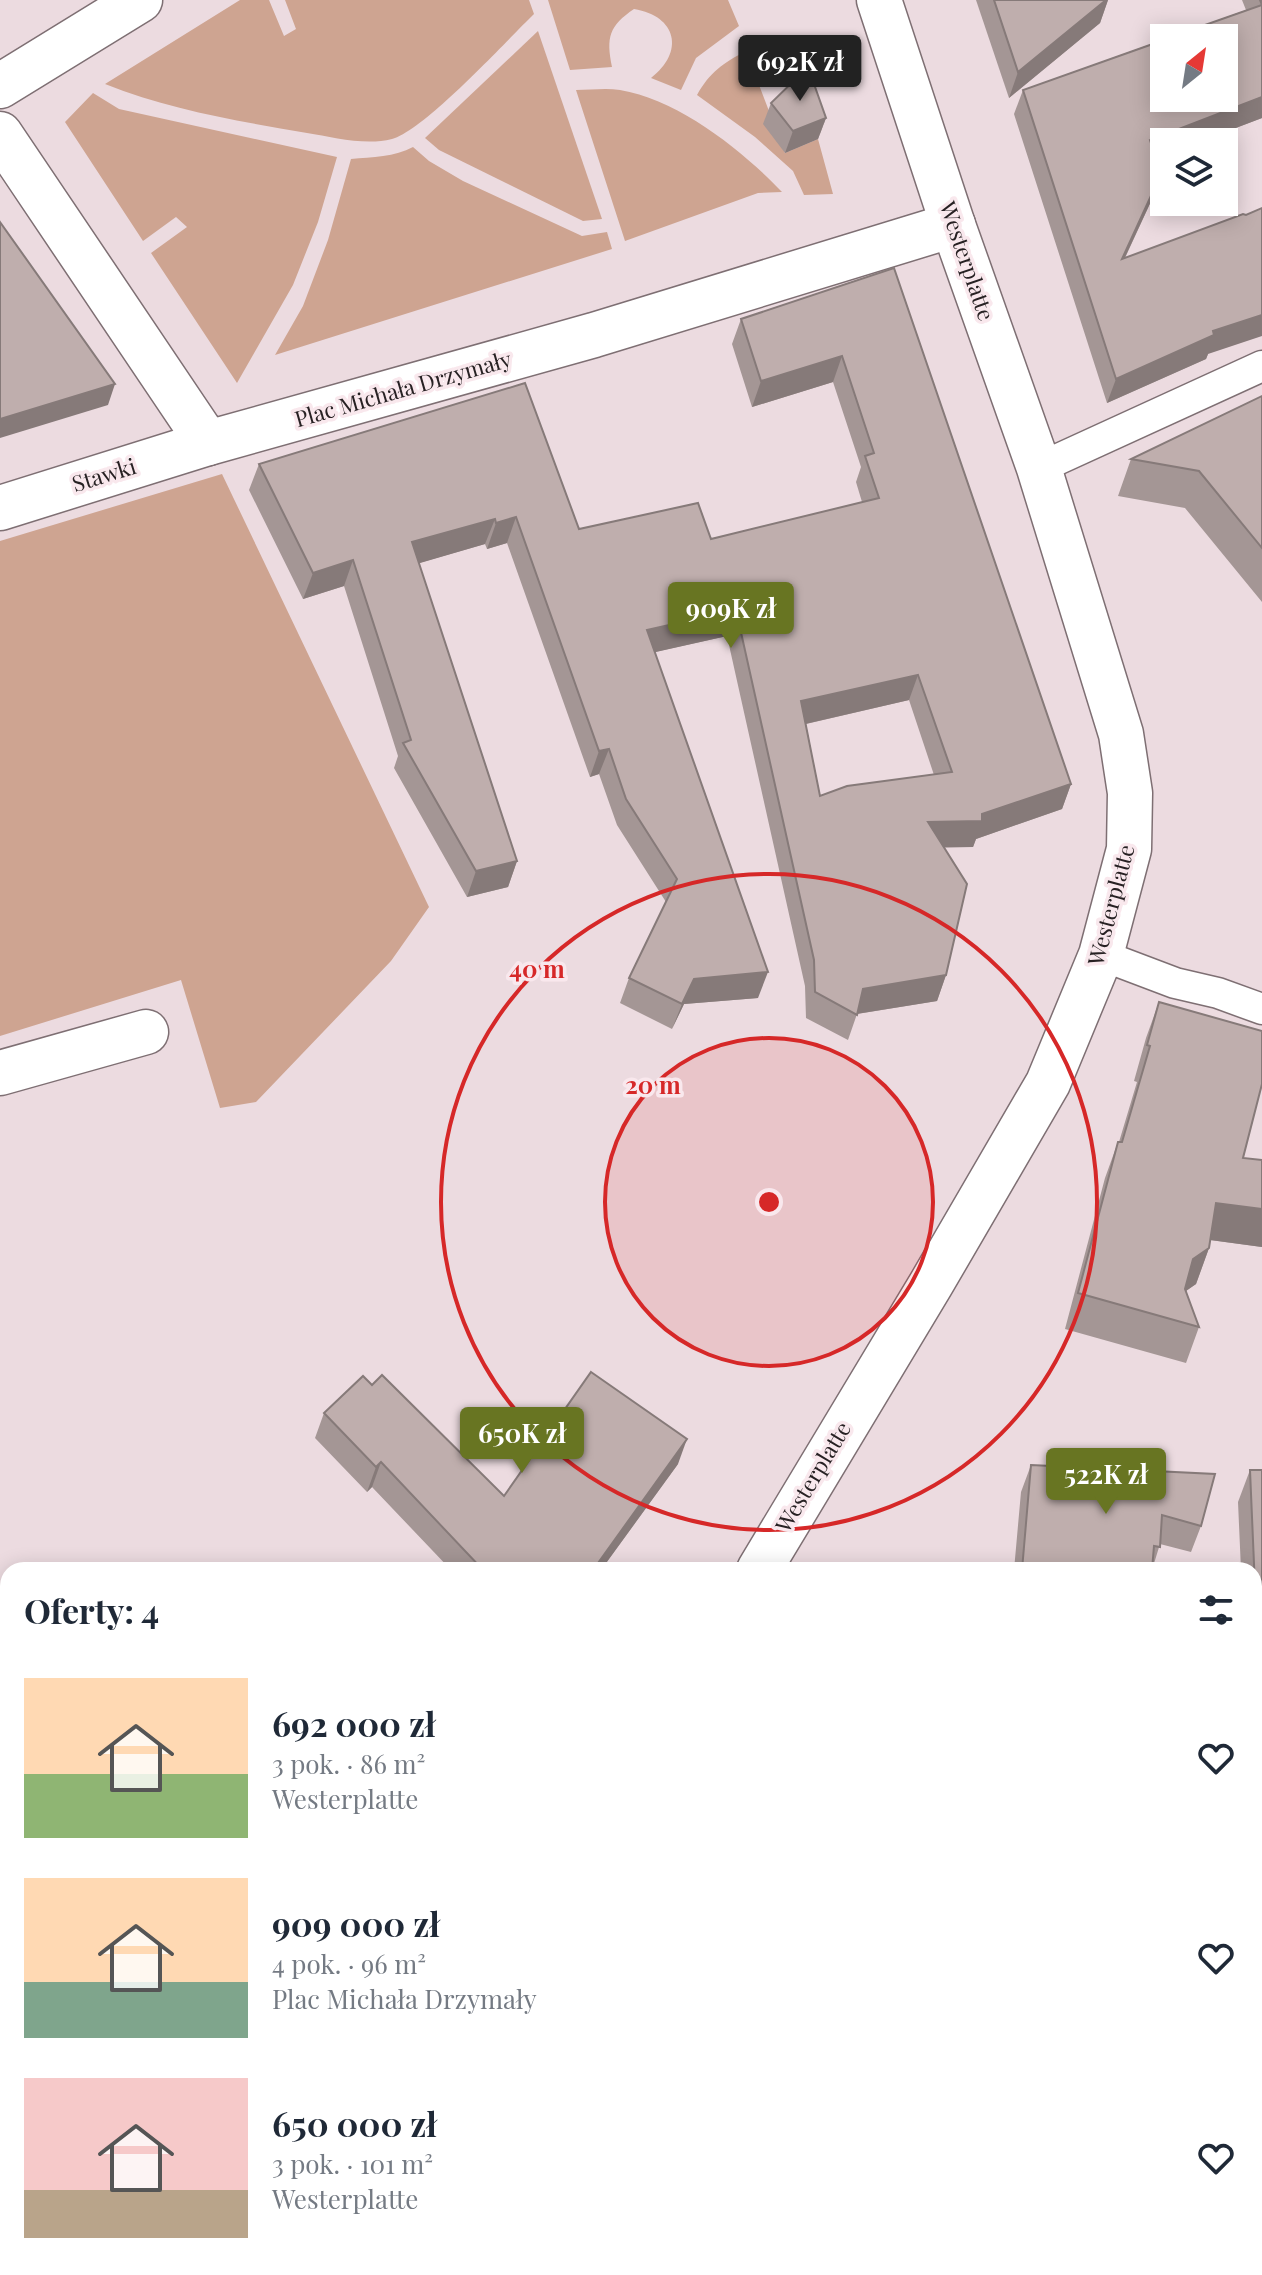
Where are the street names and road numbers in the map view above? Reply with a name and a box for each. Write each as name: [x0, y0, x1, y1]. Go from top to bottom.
street label: Westerplatte: [933, 196, 1002, 324]
street label: Plac Michała Drzymały: [291, 343, 514, 433]
street label: Stawki: [68, 450, 139, 498]
street label: Westerplatte: [1079, 841, 1141, 969]
street label: Westerplatte: [767, 1416, 857, 1538]

